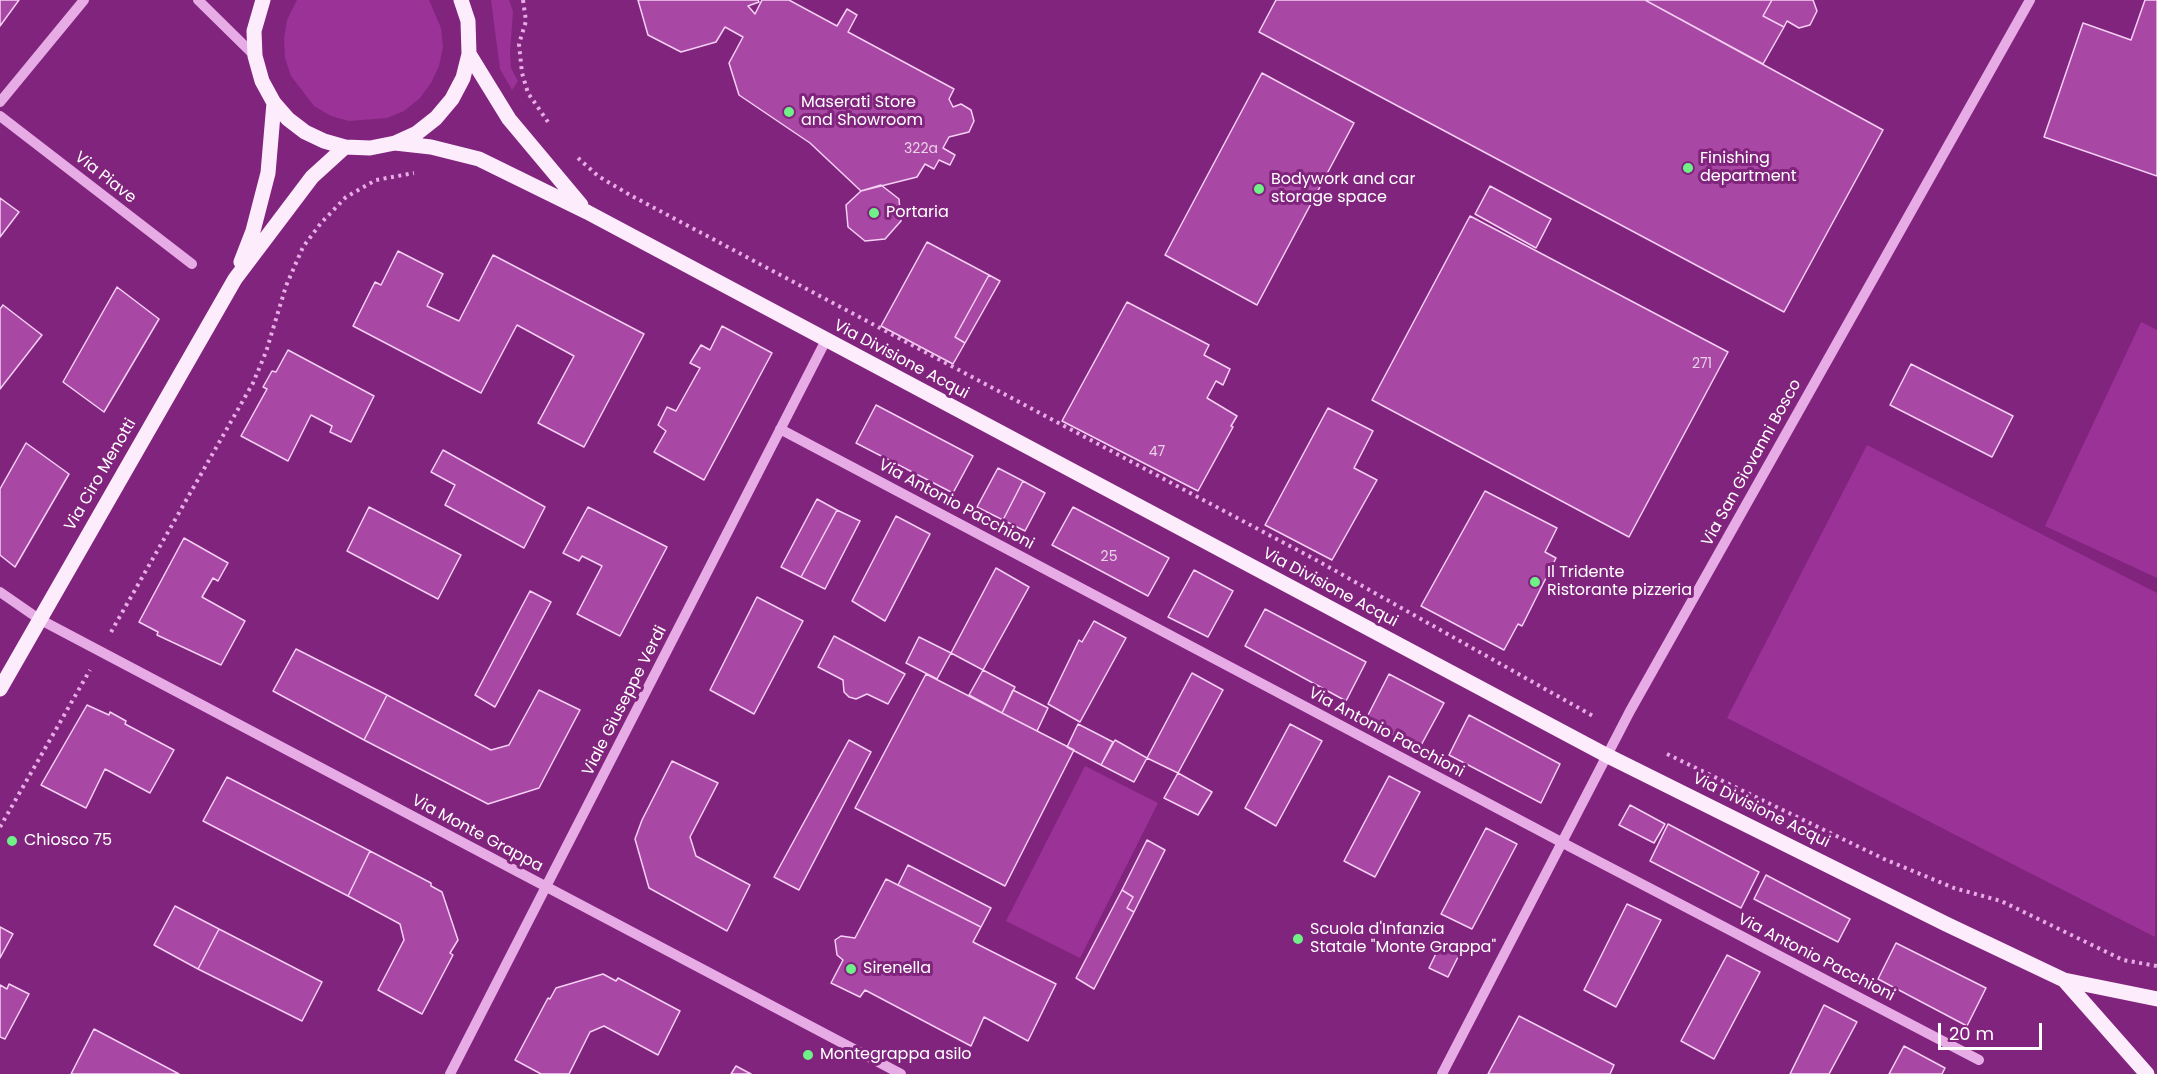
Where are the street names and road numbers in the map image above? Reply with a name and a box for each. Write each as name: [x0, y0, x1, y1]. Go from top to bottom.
street label: Via Piave: [70, 148, 140, 208]
street label: Via Divisione Acqui: [830, 316, 972, 404]
street label: Via San Giovanni Bosco: [1698, 376, 1806, 550]
street label: Via Ciro Menotti: [61, 415, 141, 535]
street label: Via Antonio Pacchioni: [875, 456, 1037, 554]
street label: Via Divisione Acqui: [1259, 544, 1401, 632]
street label: Viale Giuseppe Verdi: [579, 623, 671, 779]
street label: Via Antonio Pacchioni: [1305, 684, 1467, 782]
street label: Via Divisione Acqui: [1689, 769, 1833, 853]
street label: Via Monte Grappa: [408, 791, 546, 877]
street label: Via Antonio Pacchioni: [1734, 910, 1898, 1006]

